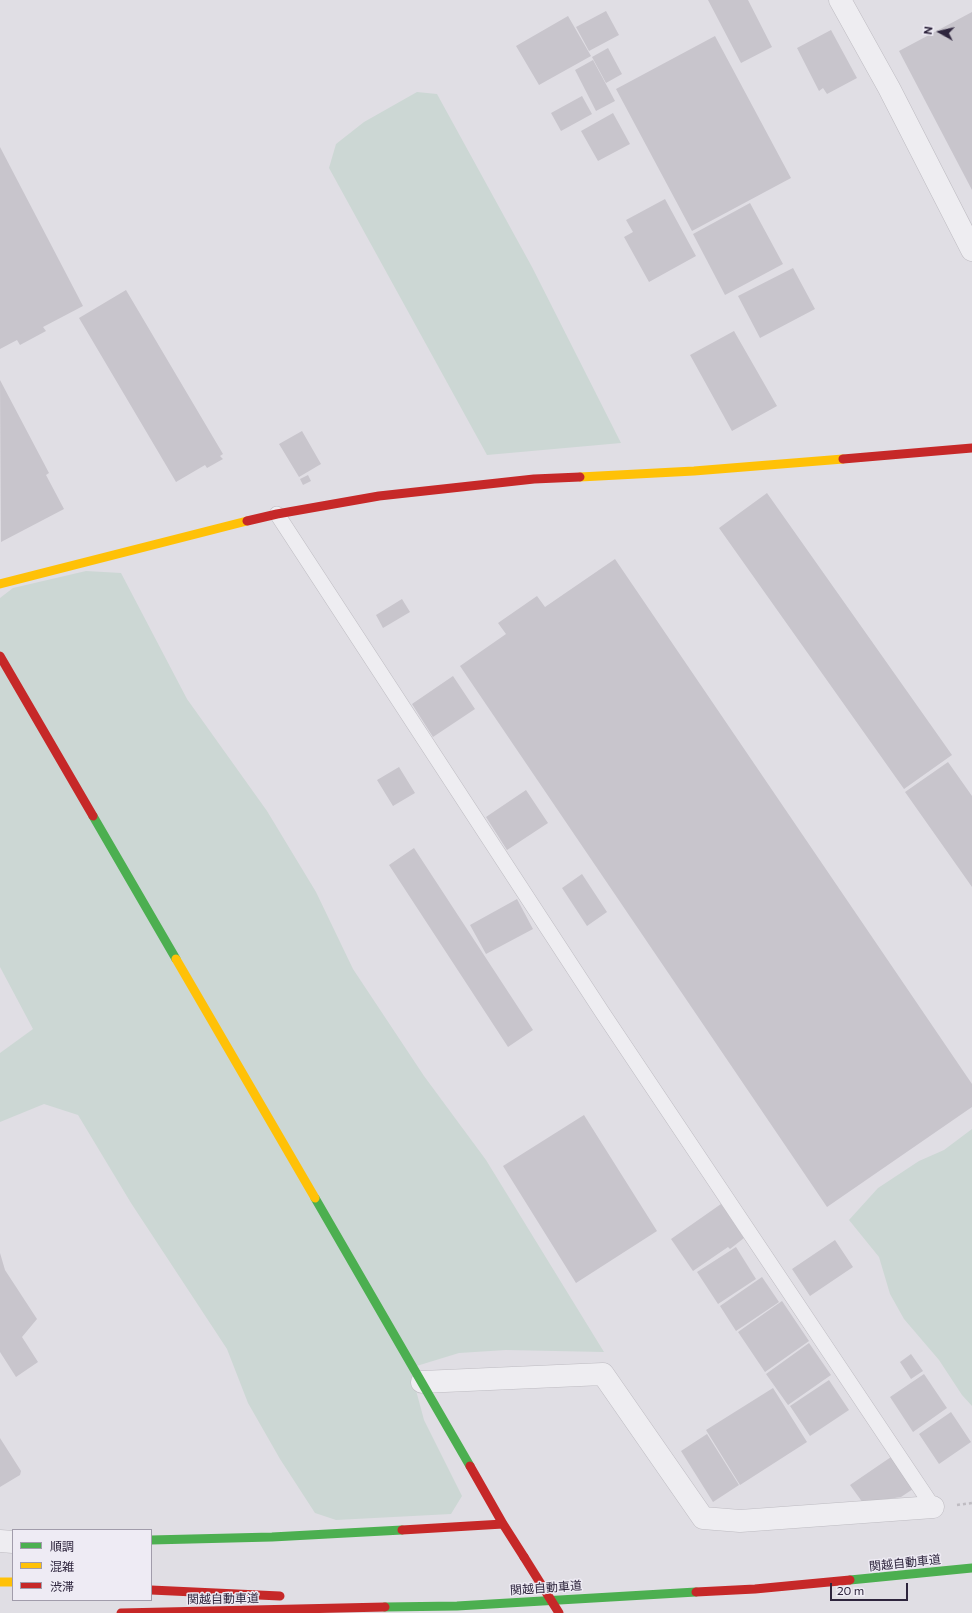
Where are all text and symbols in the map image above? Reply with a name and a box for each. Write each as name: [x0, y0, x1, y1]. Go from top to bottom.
north arrow: [920, 12, 960, 52]
text: N: [921, 25, 935, 35]
legend: [12, 1529, 152, 1601]
text: 順調: [50, 1539, 74, 1553]
street label: 関越自動車道: [868, 1552, 942, 1574]
text: 混雑: [50, 1559, 74, 1573]
scale bar: [832, 1575, 910, 1601]
street label: 関越自動車道: [510, 1578, 582, 1598]
text: 渋滞: [50, 1579, 74, 1593]
text: 20 m: [837, 1583, 864, 1597]
street label: 関越自動車道: [187, 1591, 259, 1607]

